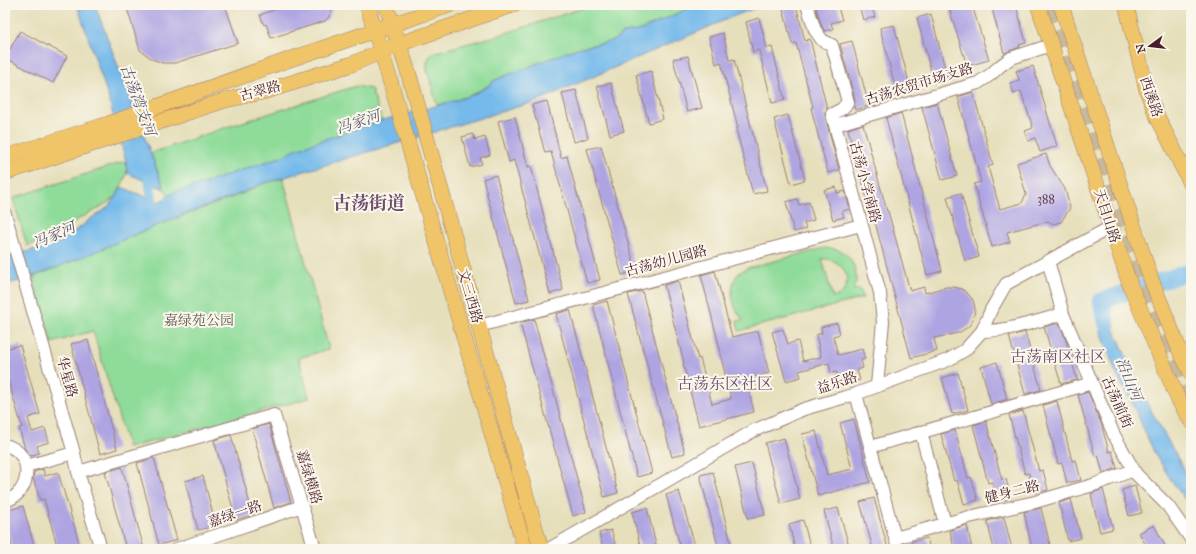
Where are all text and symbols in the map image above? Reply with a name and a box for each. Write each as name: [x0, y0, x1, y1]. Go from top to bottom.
north arrow: [1130, 26, 1170, 66]
text: N: [1133, 42, 1148, 55]
street label: 古荡农贸市场支路: [863, 59, 975, 109]
water label: 古荡湾支河: [117, 62, 160, 141]
street label: 西溪路: [1136, 74, 1166, 120]
street label: 古翠路: [238, 77, 282, 105]
water label: 冯家河: [334, 106, 385, 138]
street label: 古荡小学南路: [846, 139, 884, 225]
street label: 天目山路: [1090, 187, 1124, 245]
district label: 古荡街道: [333, 192, 405, 214]
house number: 388: [1037, 192, 1055, 206]
water label: 冯家河: [30, 217, 81, 252]
street label: 古荡幼儿园路: [623, 242, 709, 280]
street label: 文三西路: [454, 267, 486, 325]
park label: 嘉绿苑公园: [164, 312, 234, 329]
district label: 古荡南区社区: [1010, 347, 1106, 366]
street label: 华星路: [53, 354, 81, 400]
water label: 沿山河: [1112, 355, 1147, 406]
street label: 益乐路: [814, 368, 860, 398]
street label: 古荡前街: [1098, 373, 1136, 431]
district label: 古荡东区社区: [677, 374, 773, 393]
street label: 嘉绿横路: [293, 448, 325, 506]
street label: 健身二路: [983, 477, 1041, 507]
street label: 嘉绿一路: [206, 497, 264, 531]

